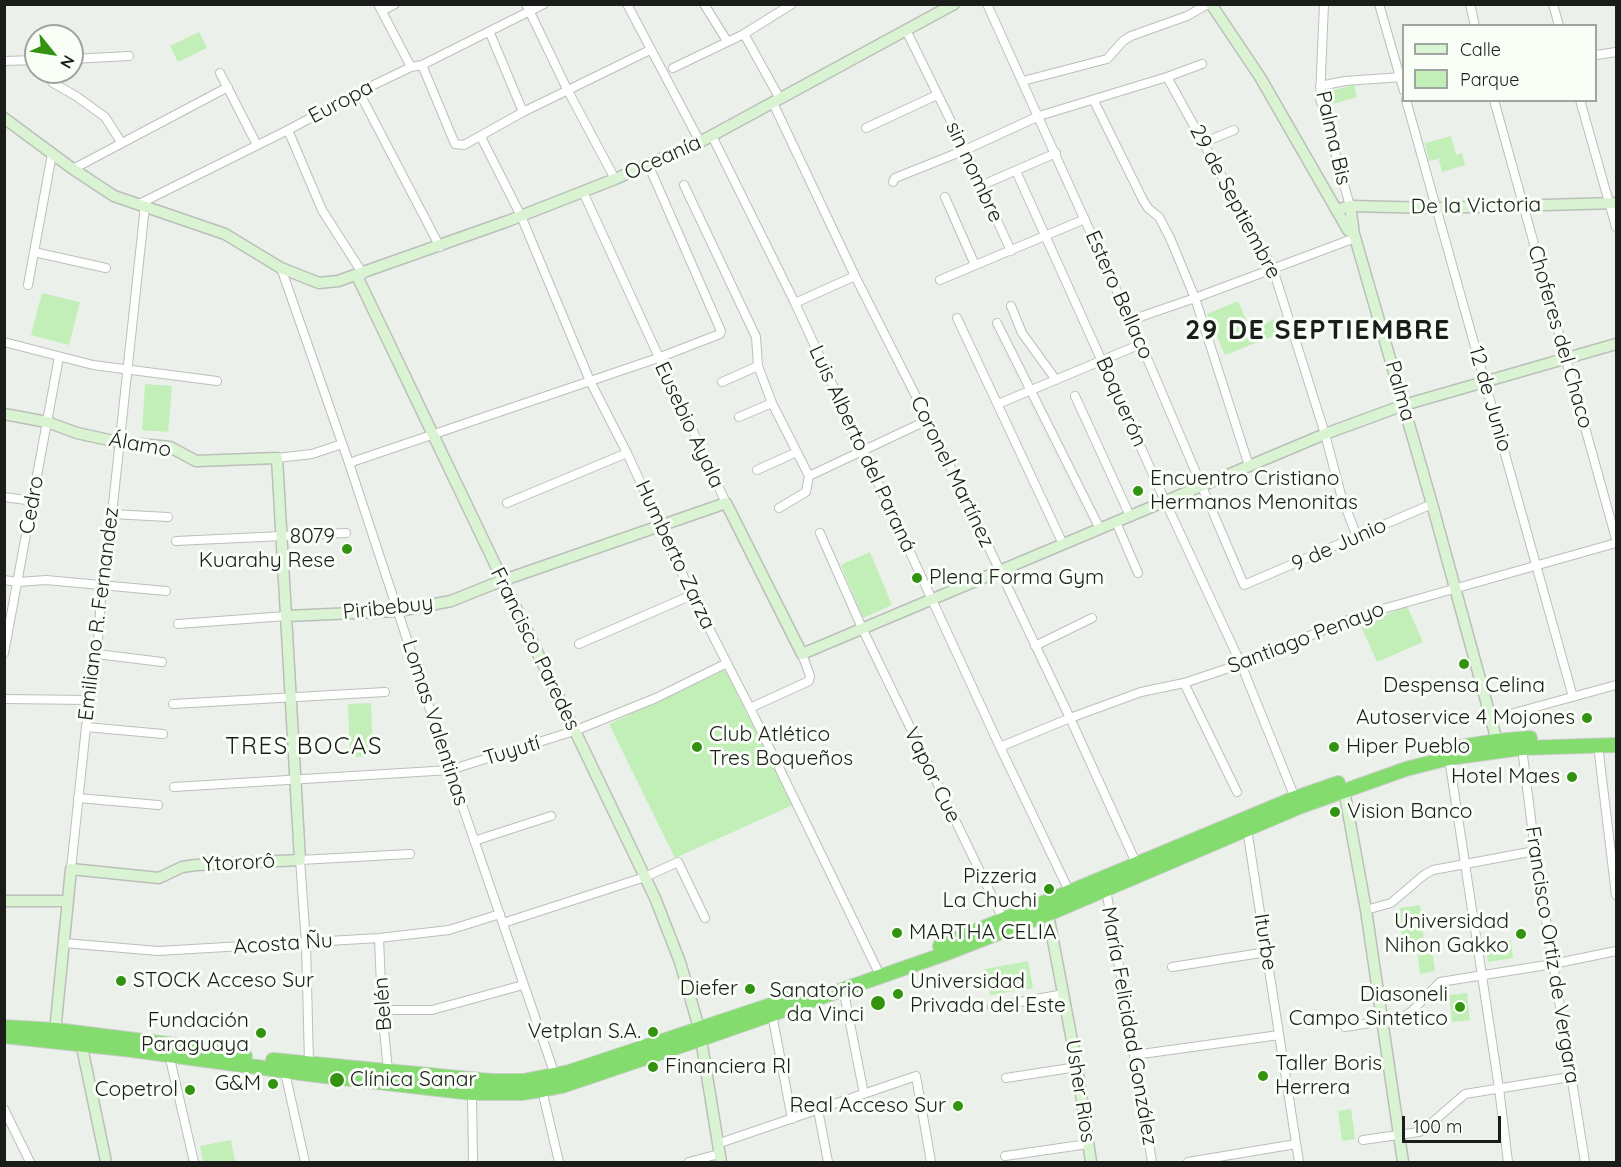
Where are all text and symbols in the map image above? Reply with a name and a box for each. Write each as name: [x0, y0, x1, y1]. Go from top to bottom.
north arrow: [24, 24, 84, 84]
legend: [1402, 24, 1597, 102]
text: Calle: [1460, 38, 1501, 61]
text: N: [56, 52, 79, 72]
text: Parque: [1460, 68, 1519, 91]
street label: Europa: [304, 75, 378, 129]
street label: Palma Bis: [1310, 89, 1356, 187]
street label: sin nombre: [940, 118, 1008, 226]
street label: 29 de Septiembre: [1184, 121, 1286, 283]
street label: Oceanía: [621, 130, 705, 186]
street label: De la Victoria: [1411, 192, 1541, 220]
street label: Estero Bellaco: [1079, 227, 1159, 363]
street label: Choferes del Chaco: [1522, 243, 1598, 431]
district label: 29 DE SEPTIEMBRE: [1185, 315, 1451, 347]
street label: Luis Alberto del Paraná: [803, 342, 921, 556]
street label: 12 de Junio: [1463, 343, 1517, 455]
street label: Boquerón: [1090, 353, 1152, 451]
street label: Eusebio Ayala: [649, 358, 729, 492]
street label: Palma: [1379, 358, 1421, 424]
street label: Coronel Martínez: [904, 392, 1000, 552]
street label: Álamo: [107, 427, 173, 463]
place label: Encuentro Cristiano Hermanos Menonitas: [1150, 466, 1358, 516]
street label: Cedro: [15, 474, 49, 536]
street label: Humberto Zarza: [629, 477, 721, 633]
marker: Encuentro Cristiano Hermanos Menonitas: [1131, 484, 1145, 498]
street label: Emiliano R. Fernandez: [73, 506, 125, 722]
street label: 9 de Junio: [1288, 513, 1390, 577]
place label: 8079 Kuarahy Rese: [199, 524, 335, 574]
marker: 8079 Kuarahy Rese: [340, 542, 354, 556]
street label: Francisco Paredes: [485, 563, 585, 735]
place label: Plena Forma Gym: [929, 565, 1104, 591]
marker: Plena Forma Gym: [910, 571, 924, 585]
street label: Piribebuy: [342, 591, 434, 625]
street label: Santiago Penayo: [1224, 597, 1388, 679]
street label: Lomas Valentinas: [396, 637, 474, 809]
marker: Despensa Celina: [1457, 657, 1471, 671]
place label: Despensa Celina: [1383, 673, 1545, 699]
place label: Autoservice 4 Mojones: [1356, 705, 1575, 731]
marker: Autoservice 4 Mojones: [1580, 711, 1594, 725]
place label: Club Atlético Tres Boqueños: [709, 722, 853, 772]
street label: Vapor Cue: [898, 723, 966, 827]
street label: Tuyutí: [481, 731, 543, 771]
district label: TRES BOCAS: [225, 733, 383, 761]
place label: Hiper Pueblo: [1346, 734, 1470, 760]
marker: Club Atlético Tres Boqueños: [690, 740, 704, 754]
marker: Hiper Pueblo: [1327, 740, 1341, 754]
place label: Hotel Maes: [1451, 764, 1560, 790]
marker: Hotel Maes: [1565, 770, 1579, 784]
place label: Vision Banco: [1347, 799, 1472, 825]
marker: Vision Banco: [1328, 805, 1342, 819]
street label: Francisco Ortiz de Vergara: [1519, 825, 1585, 1085]
street label: Ytororô: [202, 849, 276, 877]
place label: Pizzeria La Chuchi: [942, 864, 1037, 914]
marker: Pizzeria La Chuchi: [1042, 882, 1056, 896]
street label: María Felicidad González: [1096, 905, 1162, 1147]
place label: Universidad Nihon Gakko: [1385, 909, 1509, 959]
street label: Iturbe: [1248, 912, 1282, 972]
place label: MARTHA CELIA: [909, 920, 1056, 946]
marker: MARTHA CELIA: [890, 926, 904, 940]
marker: Universidad Nihon Gakko: [1514, 927, 1528, 941]
street label: Acosta Ñu: [232, 928, 334, 960]
place label: STOCK Acceso Sur: [133, 968, 314, 994]
place label: Universidad Privada del Este: [910, 969, 1066, 1019]
marker: STOCK Acceso Sur: [114, 974, 128, 988]
street label: Belén: [369, 976, 397, 1032]
place label: Diefer: [680, 976, 738, 1002]
place label: Sanatorio da Vinci: [770, 978, 864, 1028]
marker: Diefer: [743, 982, 757, 996]
place label: Diasoneli Campo Sintetico: [1289, 982, 1448, 1032]
marker: Universidad Privada del Este: [891, 987, 905, 1001]
marker: Sanatorio da Vinci: [869, 994, 887, 1012]
marker: Diasoneli Campo Sintetico: [1453, 1000, 1467, 1014]
place label: Fundación Paraguaya: [141, 1008, 249, 1058]
place label: Vetplan S.A.: [527, 1019, 641, 1045]
marker: Vetplan S.A.: [646, 1025, 660, 1039]
marker: Fundación Paraguaya: [254, 1026, 268, 1040]
street label: Usher Rios: [1059, 1038, 1101, 1144]
place label: Taller Boris Herrera: [1275, 1051, 1382, 1101]
place label: Financiera RI: [665, 1054, 791, 1080]
marker: Financiera RI: [646, 1060, 660, 1074]
place label: Clínica Sanar: [350, 1067, 476, 1093]
marker: Taller Boris Herrera: [1256, 1069, 1270, 1083]
place label: G&M: [215, 1071, 261, 1097]
marker: Clínica Sanar: [328, 1071, 346, 1089]
place label: Copetrol: [95, 1077, 178, 1103]
marker: G&M: [266, 1077, 280, 1091]
marker: Copetrol: [183, 1083, 197, 1097]
place label: Real Acceso Sur: [789, 1093, 946, 1119]
marker: Real Acceso Sur: [951, 1099, 965, 1113]
scale bar: [1405, 1104, 1504, 1142]
text: 100 m: [1413, 1115, 1462, 1138]

